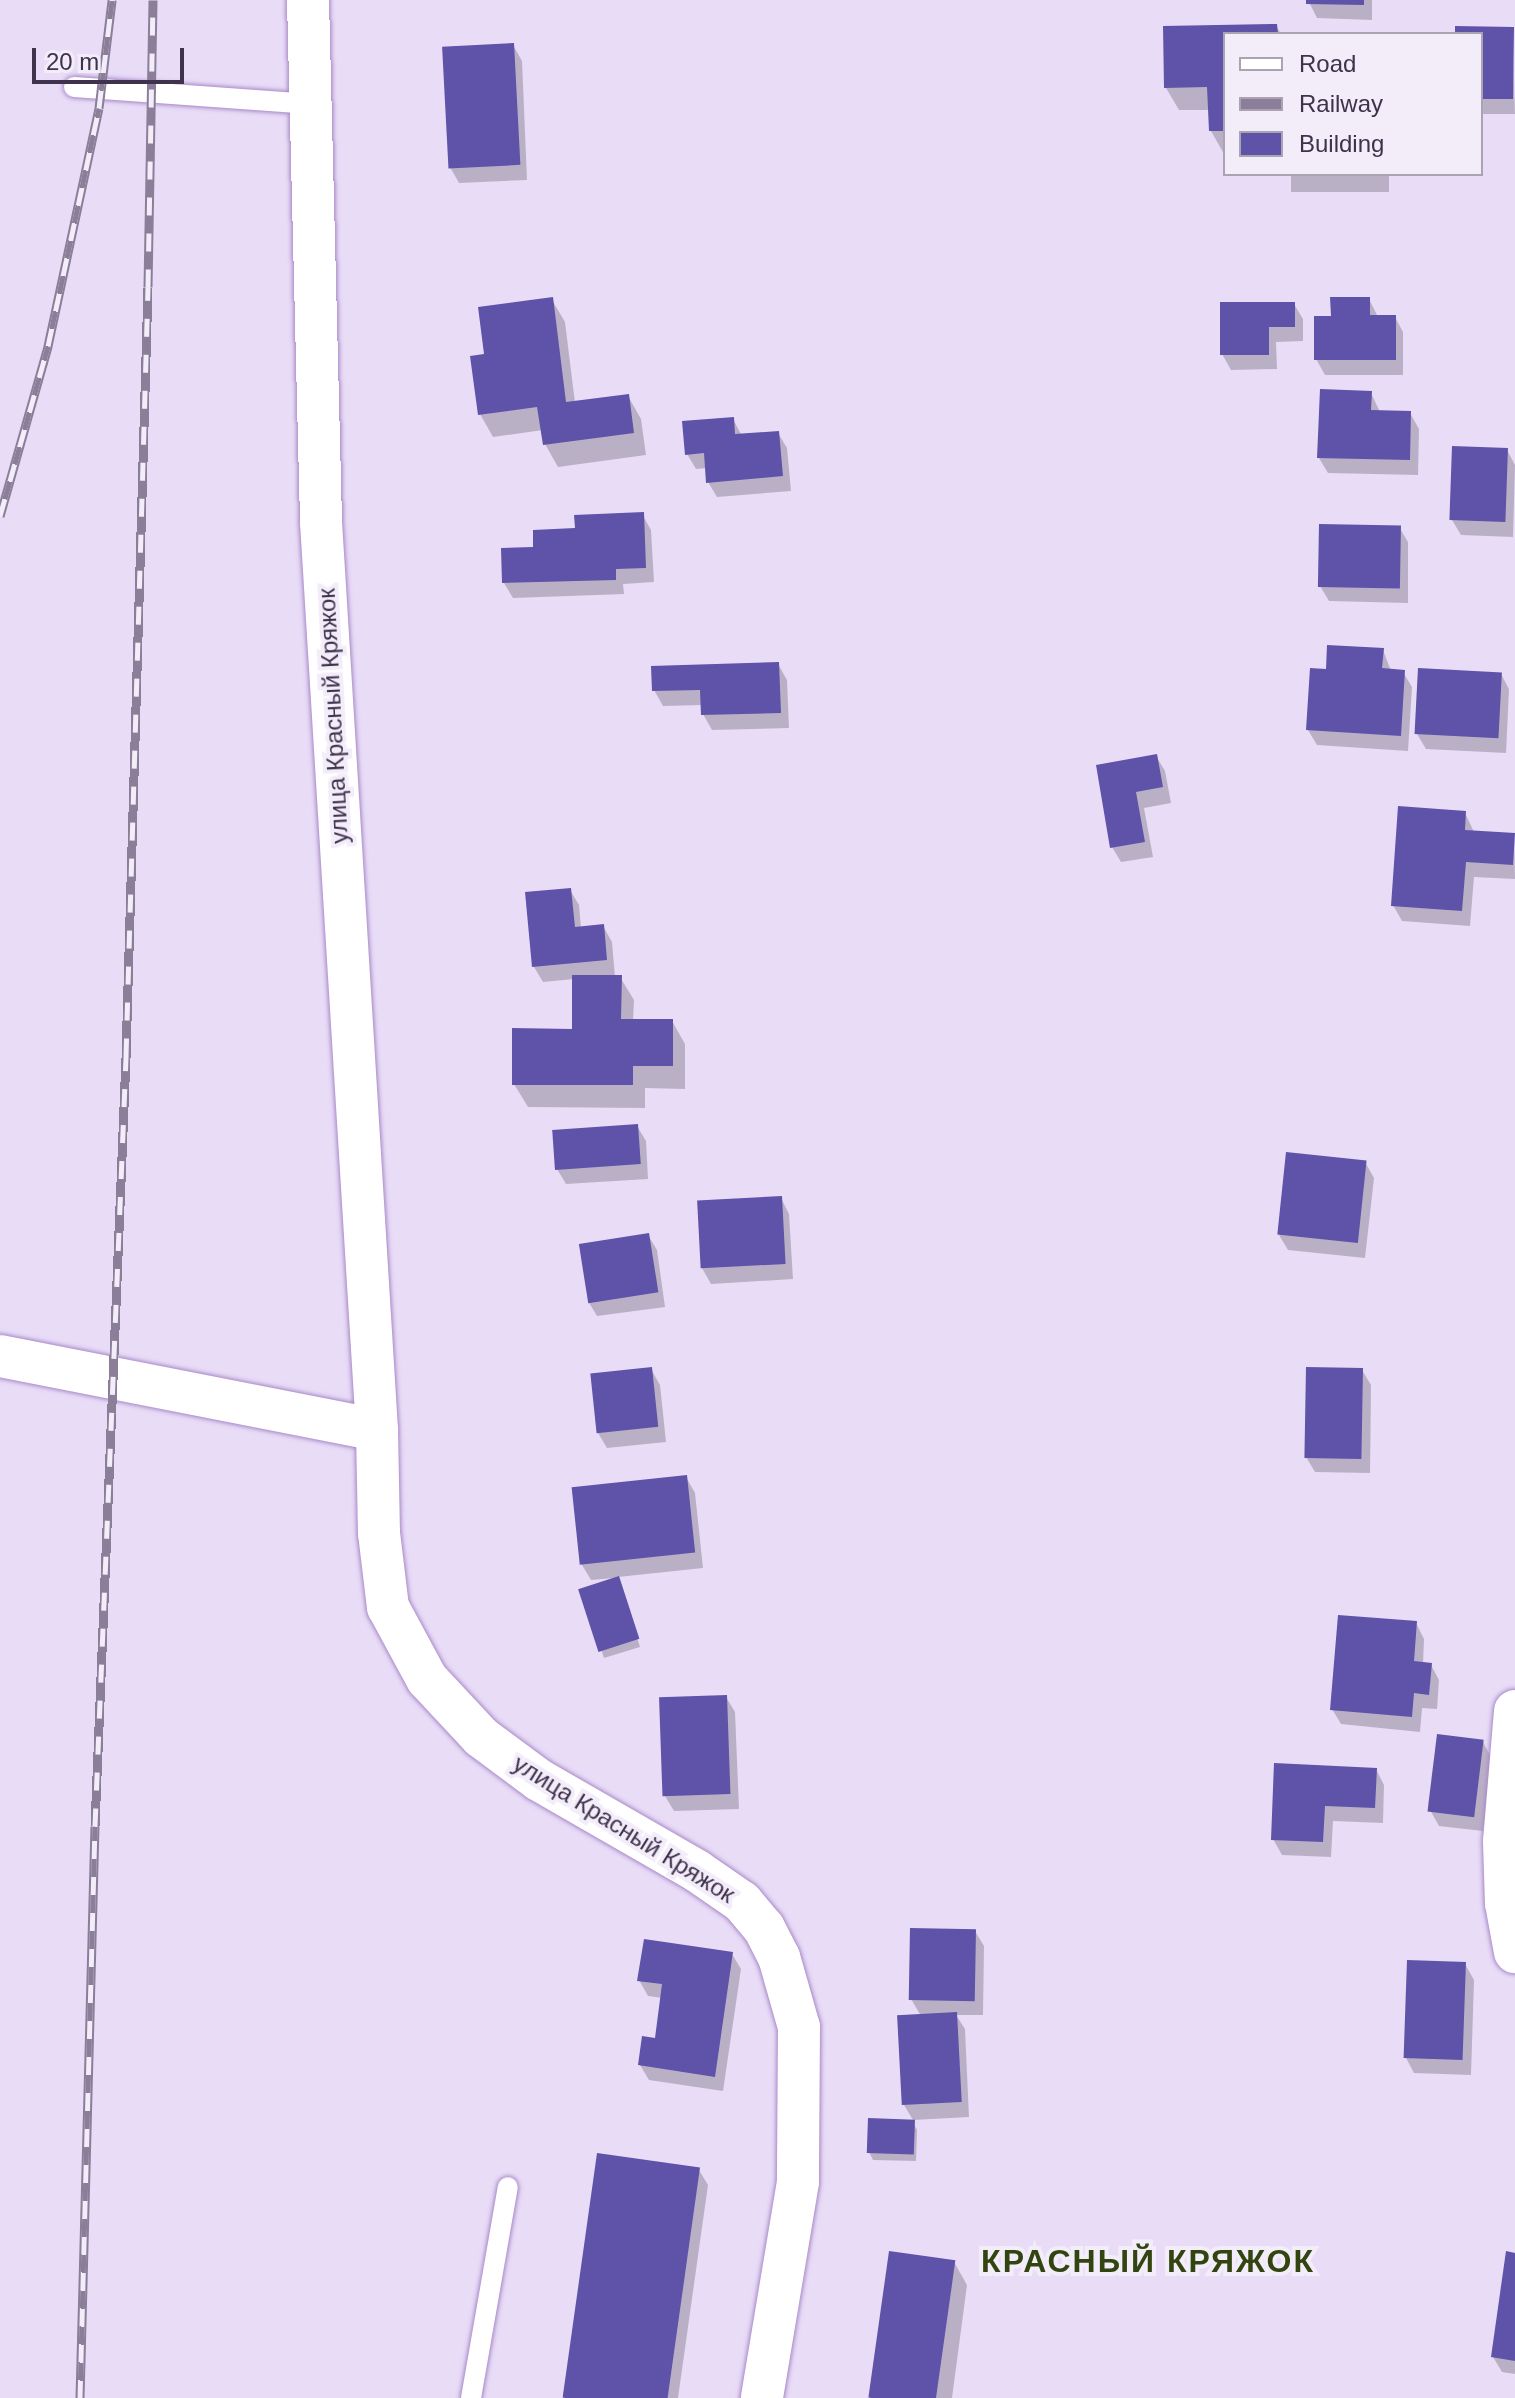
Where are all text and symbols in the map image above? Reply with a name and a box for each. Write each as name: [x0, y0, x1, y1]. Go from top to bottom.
scale bar: [36, 32, 188, 82]
legend: [1223, 32, 1483, 176]
text: 20 m: [46, 48, 99, 75]
text: Road: [1299, 50, 1356, 77]
text: Railway: [1299, 90, 1383, 117]
text: Building: [1299, 130, 1384, 157]
street label: улица Красный Кряжок: [312, 587, 354, 845]
street label: улица Красный Кряжок: [508, 1749, 740, 1909]
district label: КРАСНЫЙ КРЯЖОК: [981, 2242, 1315, 2280]

